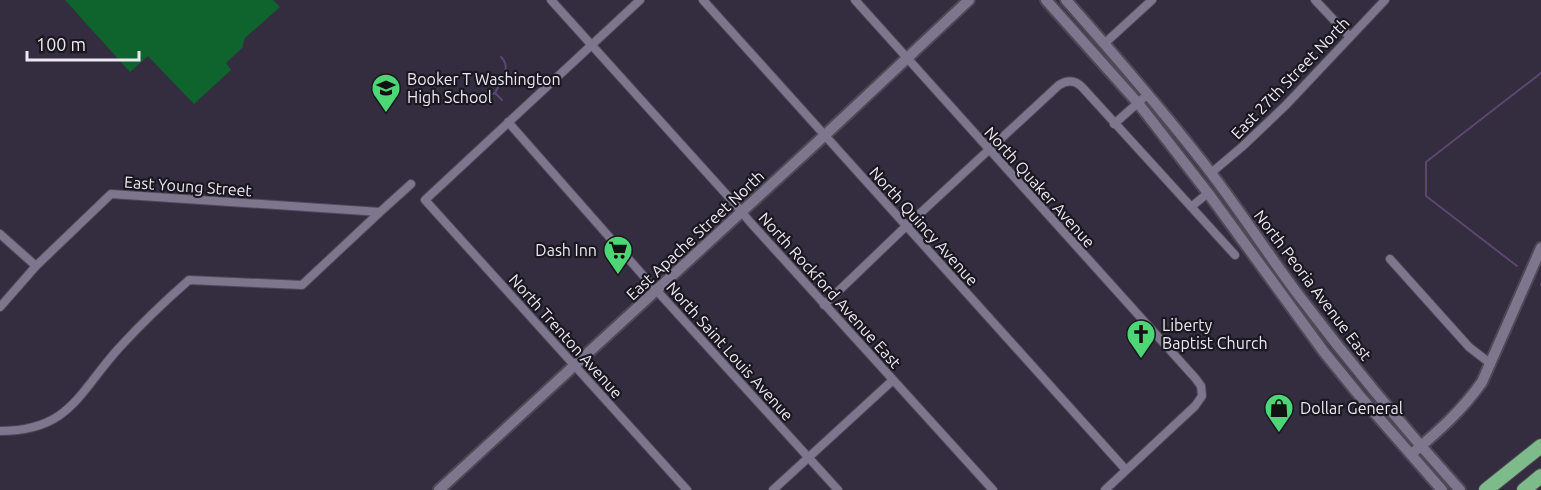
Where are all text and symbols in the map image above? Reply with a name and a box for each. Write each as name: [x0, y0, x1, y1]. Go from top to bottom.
street label: East 27th Street North: [1227, 14, 1353, 142]
scale bar: [27, 24, 140, 62]
text: 100 m: [36, 34, 86, 54]
place label: Booker T Washington High School: [407, 70, 561, 106]
school or university icon: Booker T Washington High School: [370, 72, 402, 114]
street label: North Quaker Avenue: [981, 123, 1099, 251]
street label: North Quincy Avenue: [866, 163, 982, 289]
street label: East Apache Street North: [622, 166, 768, 304]
street label: East Young Street: [124, 173, 253, 199]
street label: North Peoria Avenue East: [1251, 206, 1376, 364]
street label: North Rockford Avenue East: [755, 208, 905, 372]
supermarket icon: Dash Inn: [602, 234, 634, 276]
place label: Dash Inn: [535, 241, 597, 259]
street label: North Trenton Avenue: [506, 270, 626, 402]
street label: North Saint Louis Avenue: [663, 278, 797, 424]
place label: Liberty Baptist Church: [1162, 316, 1268, 352]
church icon: Liberty Baptist Church: [1125, 318, 1157, 360]
shop icon: Dollar General: [1263, 392, 1295, 434]
place label: Dollar General: [1300, 399, 1403, 417]

